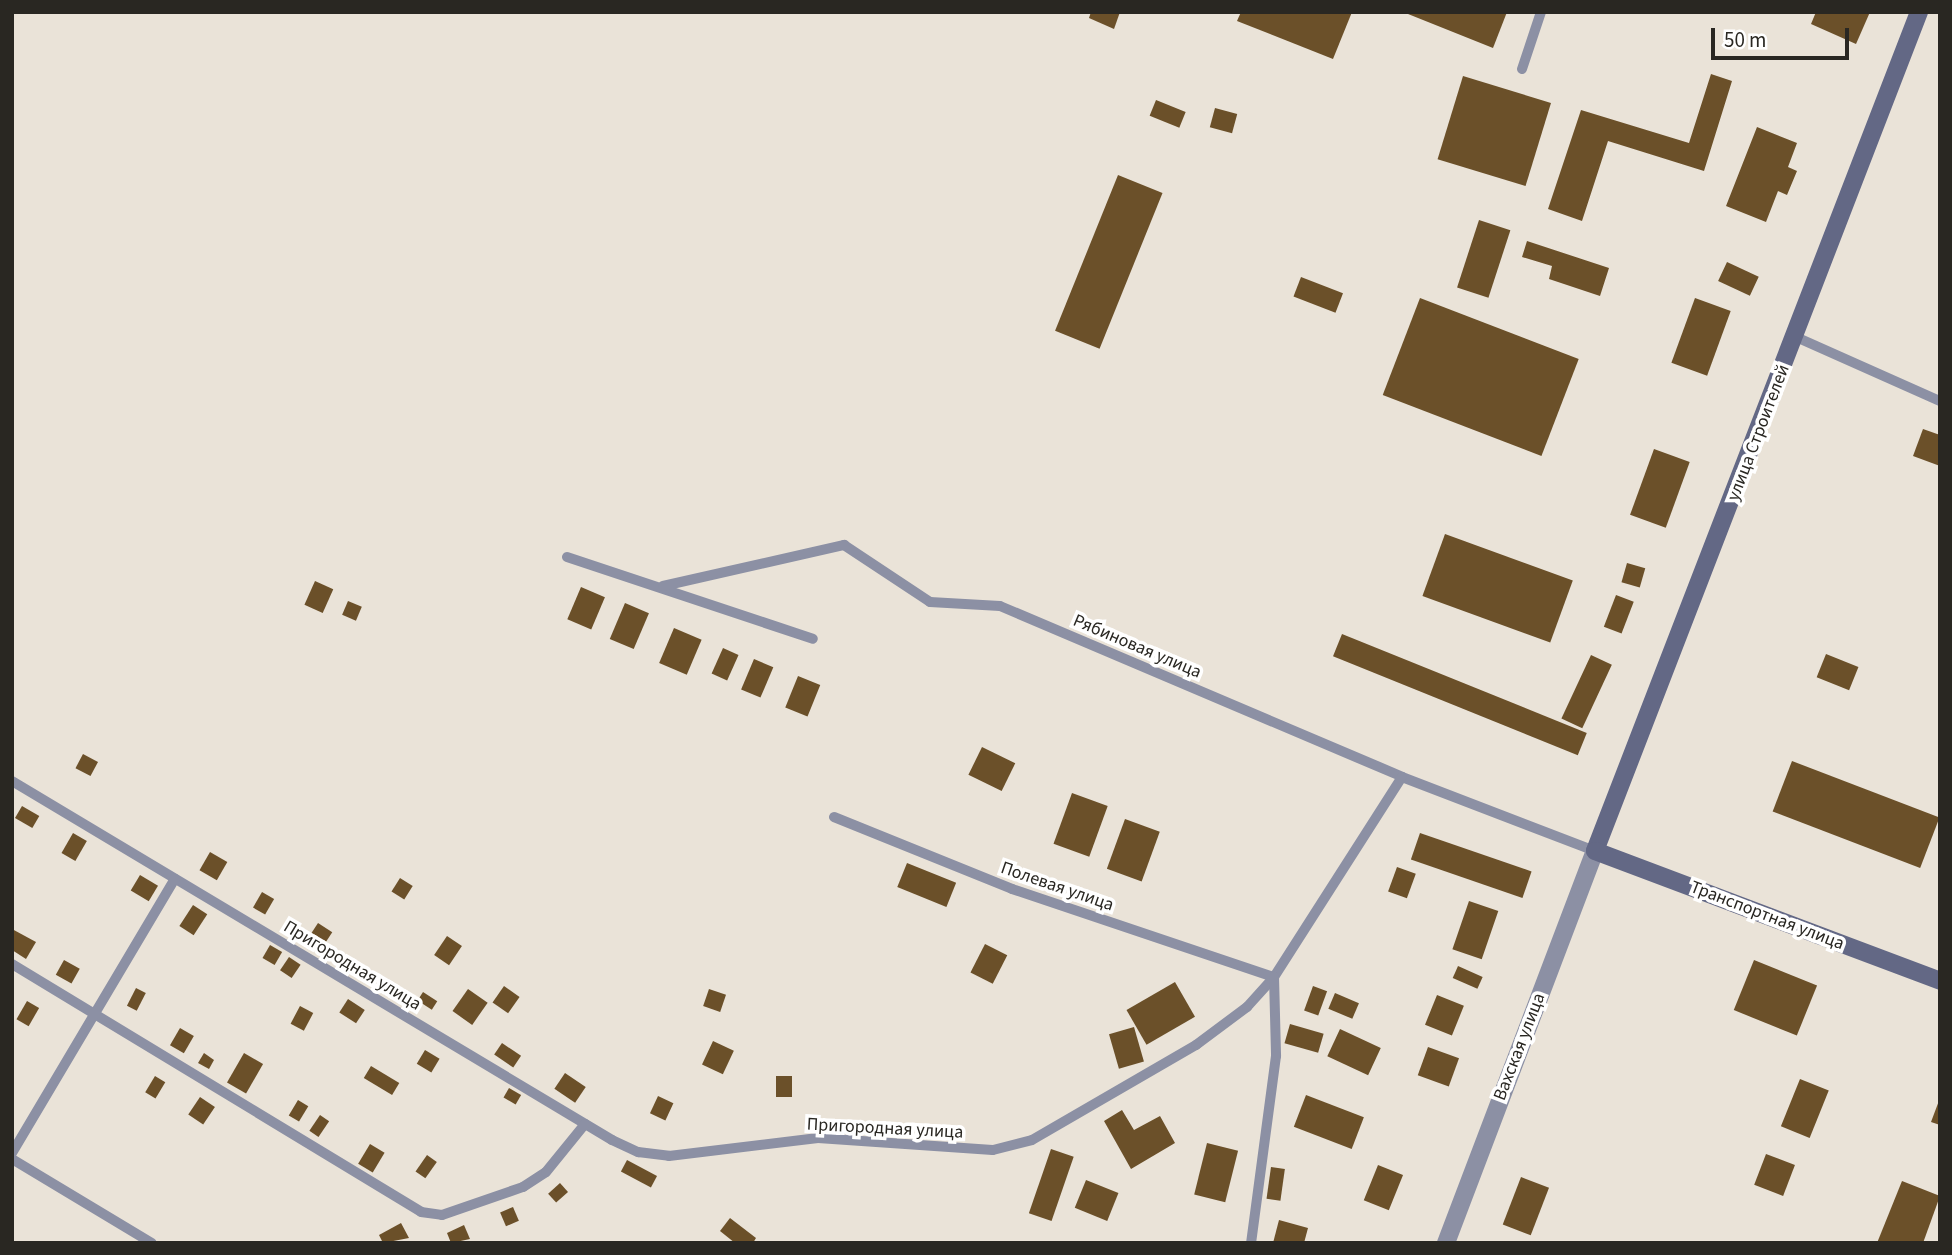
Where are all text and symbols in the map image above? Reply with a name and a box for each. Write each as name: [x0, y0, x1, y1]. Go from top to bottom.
scale bar: [1714, 14, 1852, 58]
text: 50 m: [1724, 25, 1766, 55]
street label: улица Строителей: [1723, 362, 1795, 504]
street label: Рябиновая улица: [1070, 610, 1204, 684]
street label: Полевая улица: [998, 858, 1116, 916]
street label: Транспортная улица: [1687, 877, 1847, 955]
street label: Пригородная улица: [279, 916, 425, 1016]
street label: Вахская улица: [1490, 990, 1550, 1104]
street label: Пригородная улица: [806, 1114, 964, 1144]

